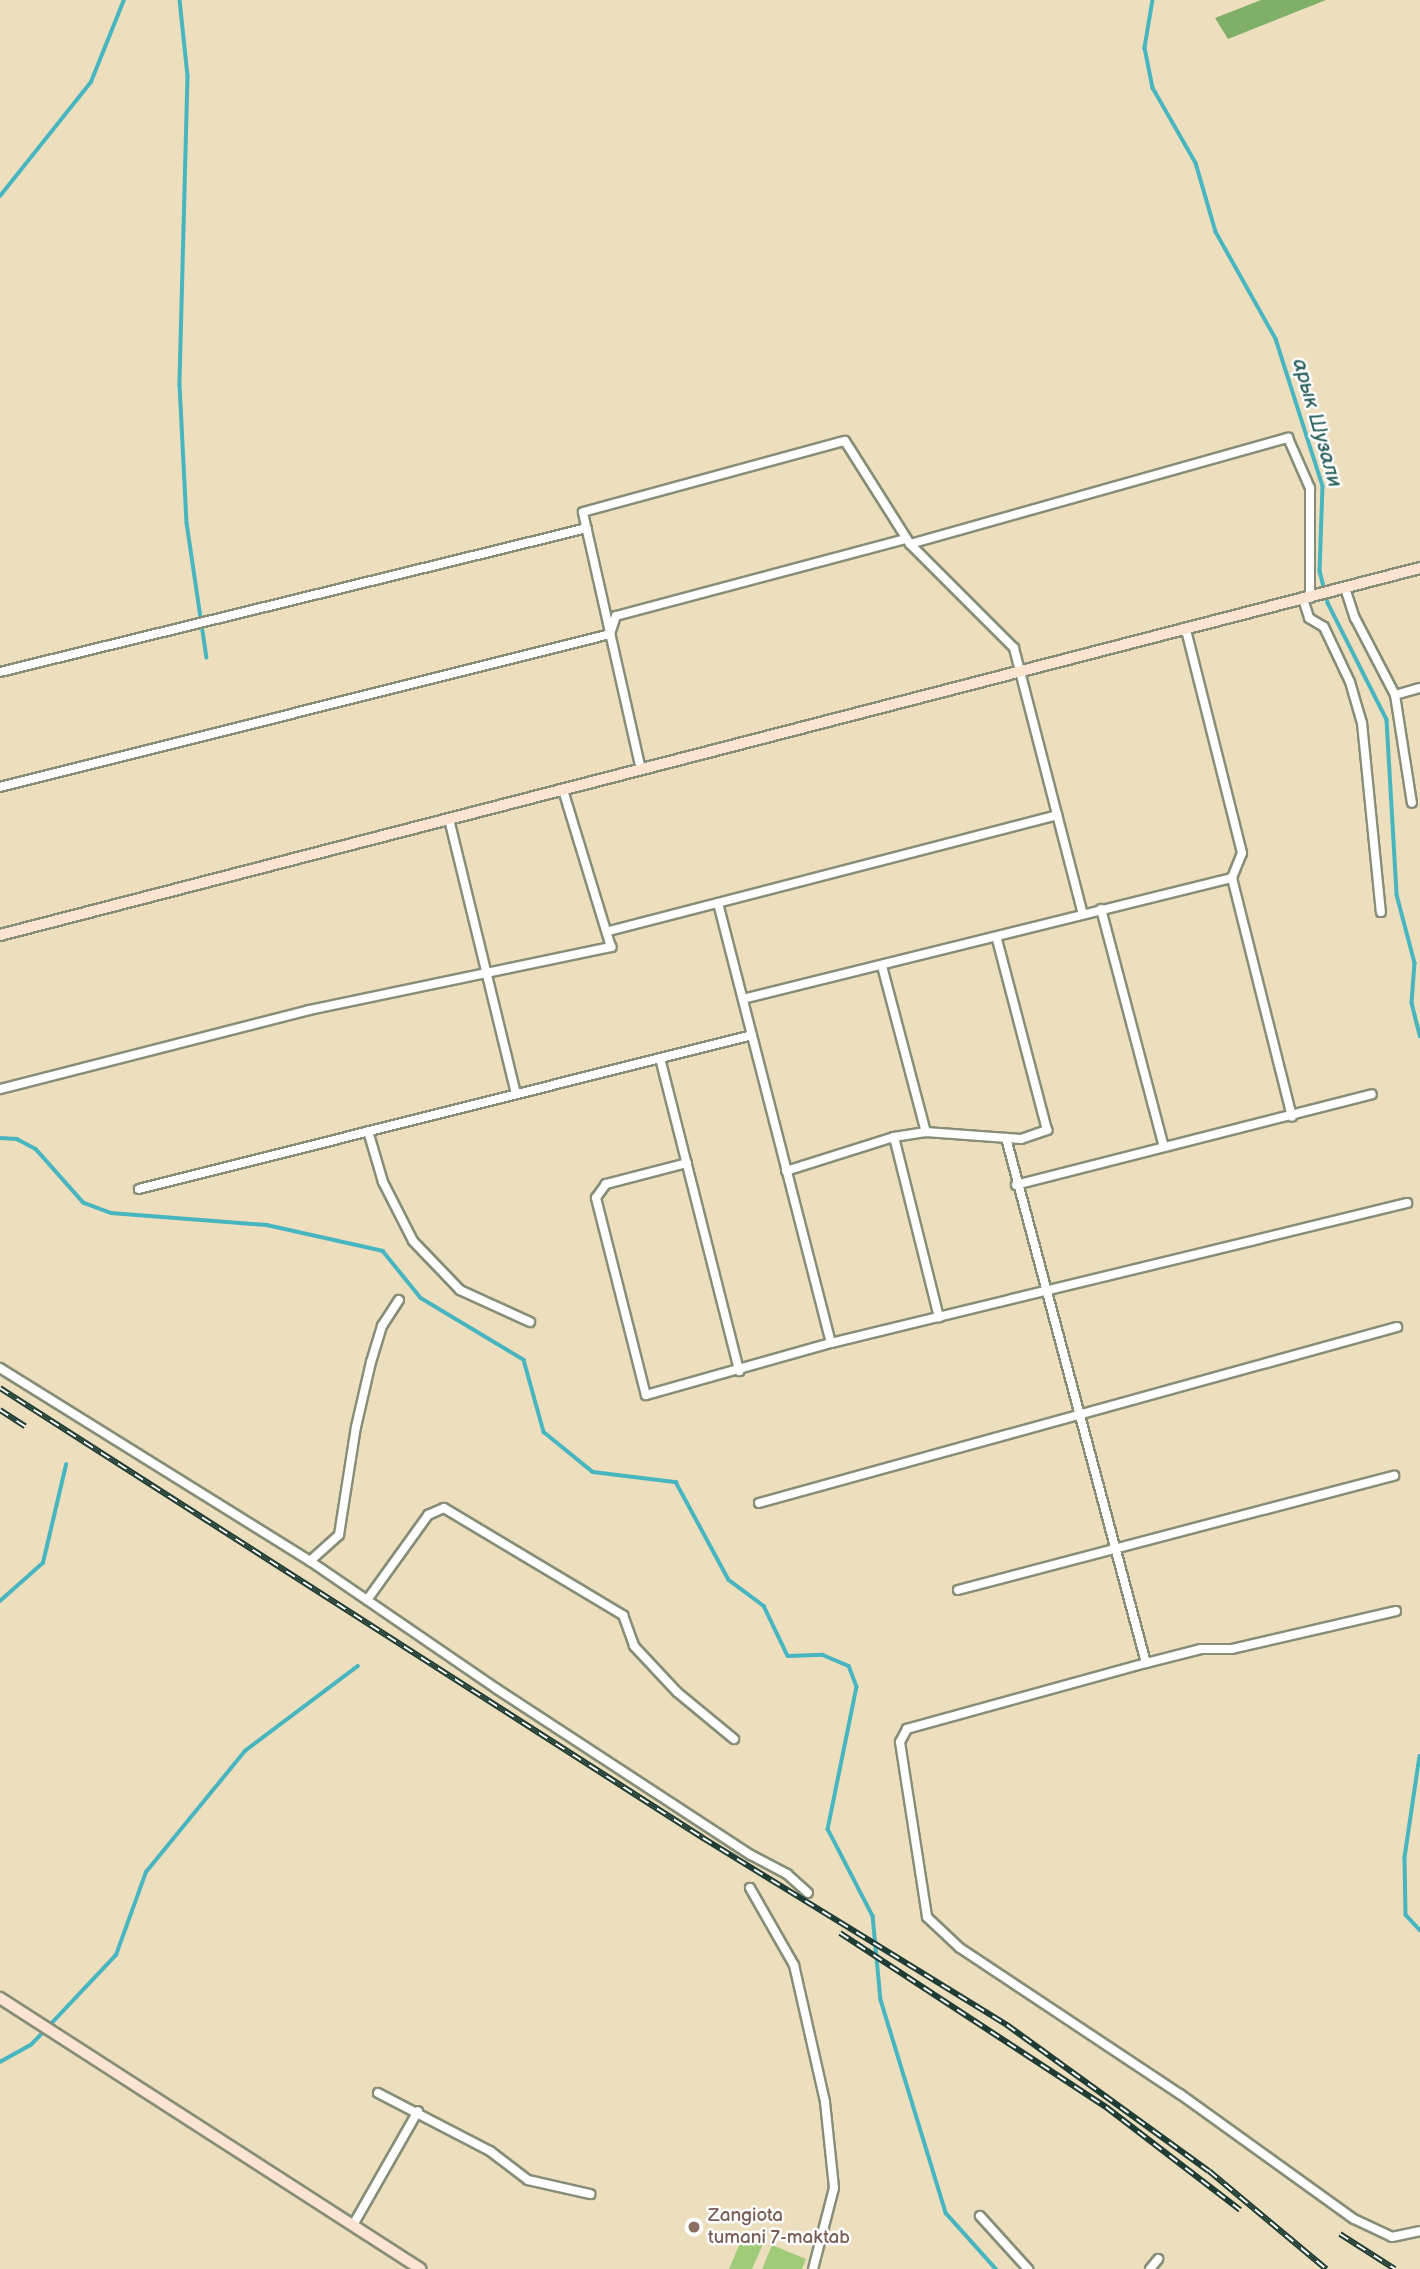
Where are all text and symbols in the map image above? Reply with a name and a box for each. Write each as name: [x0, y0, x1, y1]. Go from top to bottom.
water label: арык Шузали: [1287, 356, 1347, 490]
place label: Zangiota tumani 7-maktab: [708, 2205, 850, 2249]
marker: Zangiota tumani 7-maktab: [686, 2219, 702, 2235]

